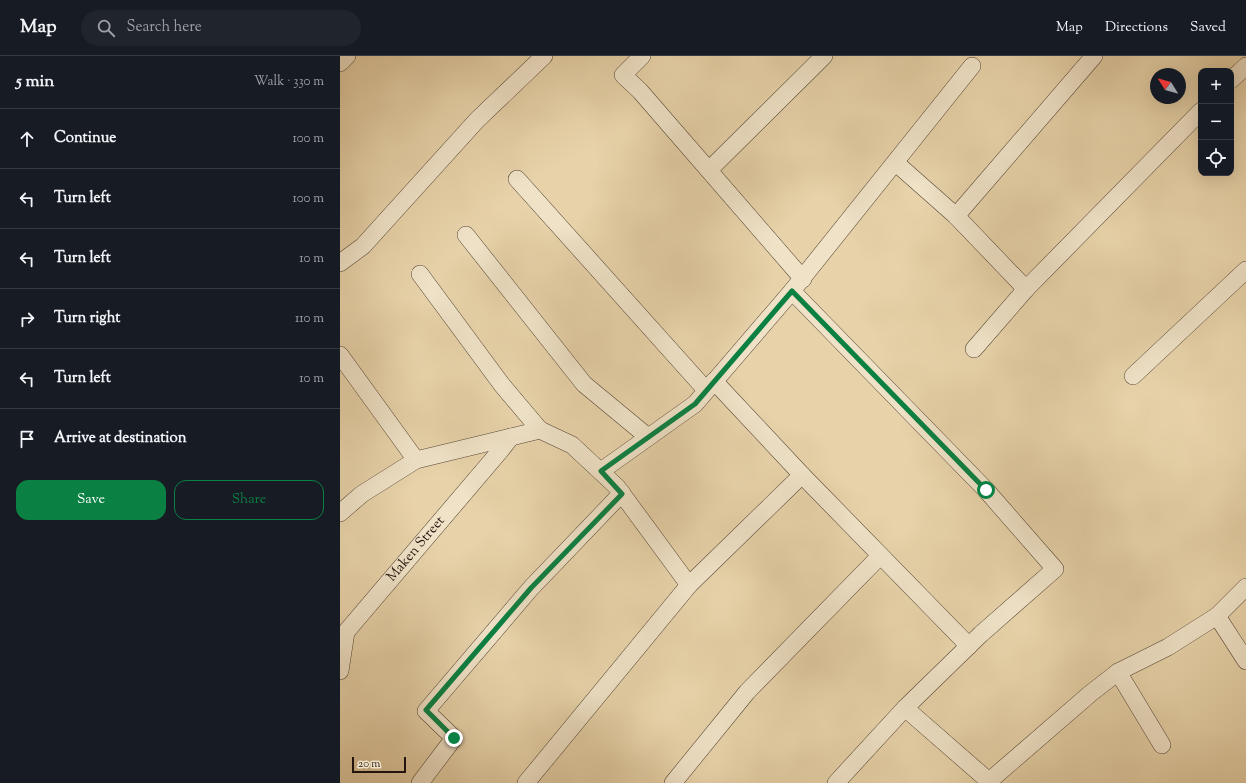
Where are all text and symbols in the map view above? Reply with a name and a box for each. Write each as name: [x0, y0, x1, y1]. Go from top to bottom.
search box: [81, 10, 361, 46]
text: Map: [20, 14, 57, 41]
icon: search: [95, 17, 117, 39]
text: Search here: [127, 17, 202, 38]
text: Map: [1056, 18, 1083, 38]
text: Directions: [1105, 18, 1168, 38]
text: Saved: [1190, 18, 1226, 38]
north arrow: [1150, 68, 1186, 104]
map controls: [1198, 68, 1234, 176]
button: +: [1198, 68, 1234, 104]
text: 5 min: [16, 70, 54, 94]
text: Walk · 330 m: [254, 73, 324, 91]
button: −: [1198, 104, 1234, 140]
icon: ahead: [16, 128, 38, 150]
text: Continue: [54, 128, 116, 149]
text: 100 m: [292, 130, 324, 148]
button: locate: [1198, 140, 1234, 176]
icon: left: [16, 188, 38, 210]
text: Turn left: [54, 188, 111, 209]
text: 100 m: [292, 190, 324, 208]
icon: left: [16, 248, 38, 270]
text: Turn left: [54, 248, 111, 269]
text: 10 m: [299, 250, 324, 268]
icon: right: [16, 308, 38, 330]
text: Turn right: [54, 308, 120, 329]
text: 110 m: [295, 310, 324, 328]
icon: left: [16, 368, 38, 390]
text: Turn left: [54, 368, 111, 389]
text: 10 m: [299, 370, 324, 388]
icon: arrive: [16, 428, 38, 450]
text: Arrive at destination: [54, 428, 187, 449]
button: Save: [16, 480, 166, 520]
button: Share: [174, 480, 324, 520]
route start: [977, 481, 995, 499]
street label: Maken Street: [383, 512, 450, 587]
route end: [445, 729, 463, 747]
scale bar: [352, 755, 406, 774]
text: 20 m: [358, 756, 380, 772]

